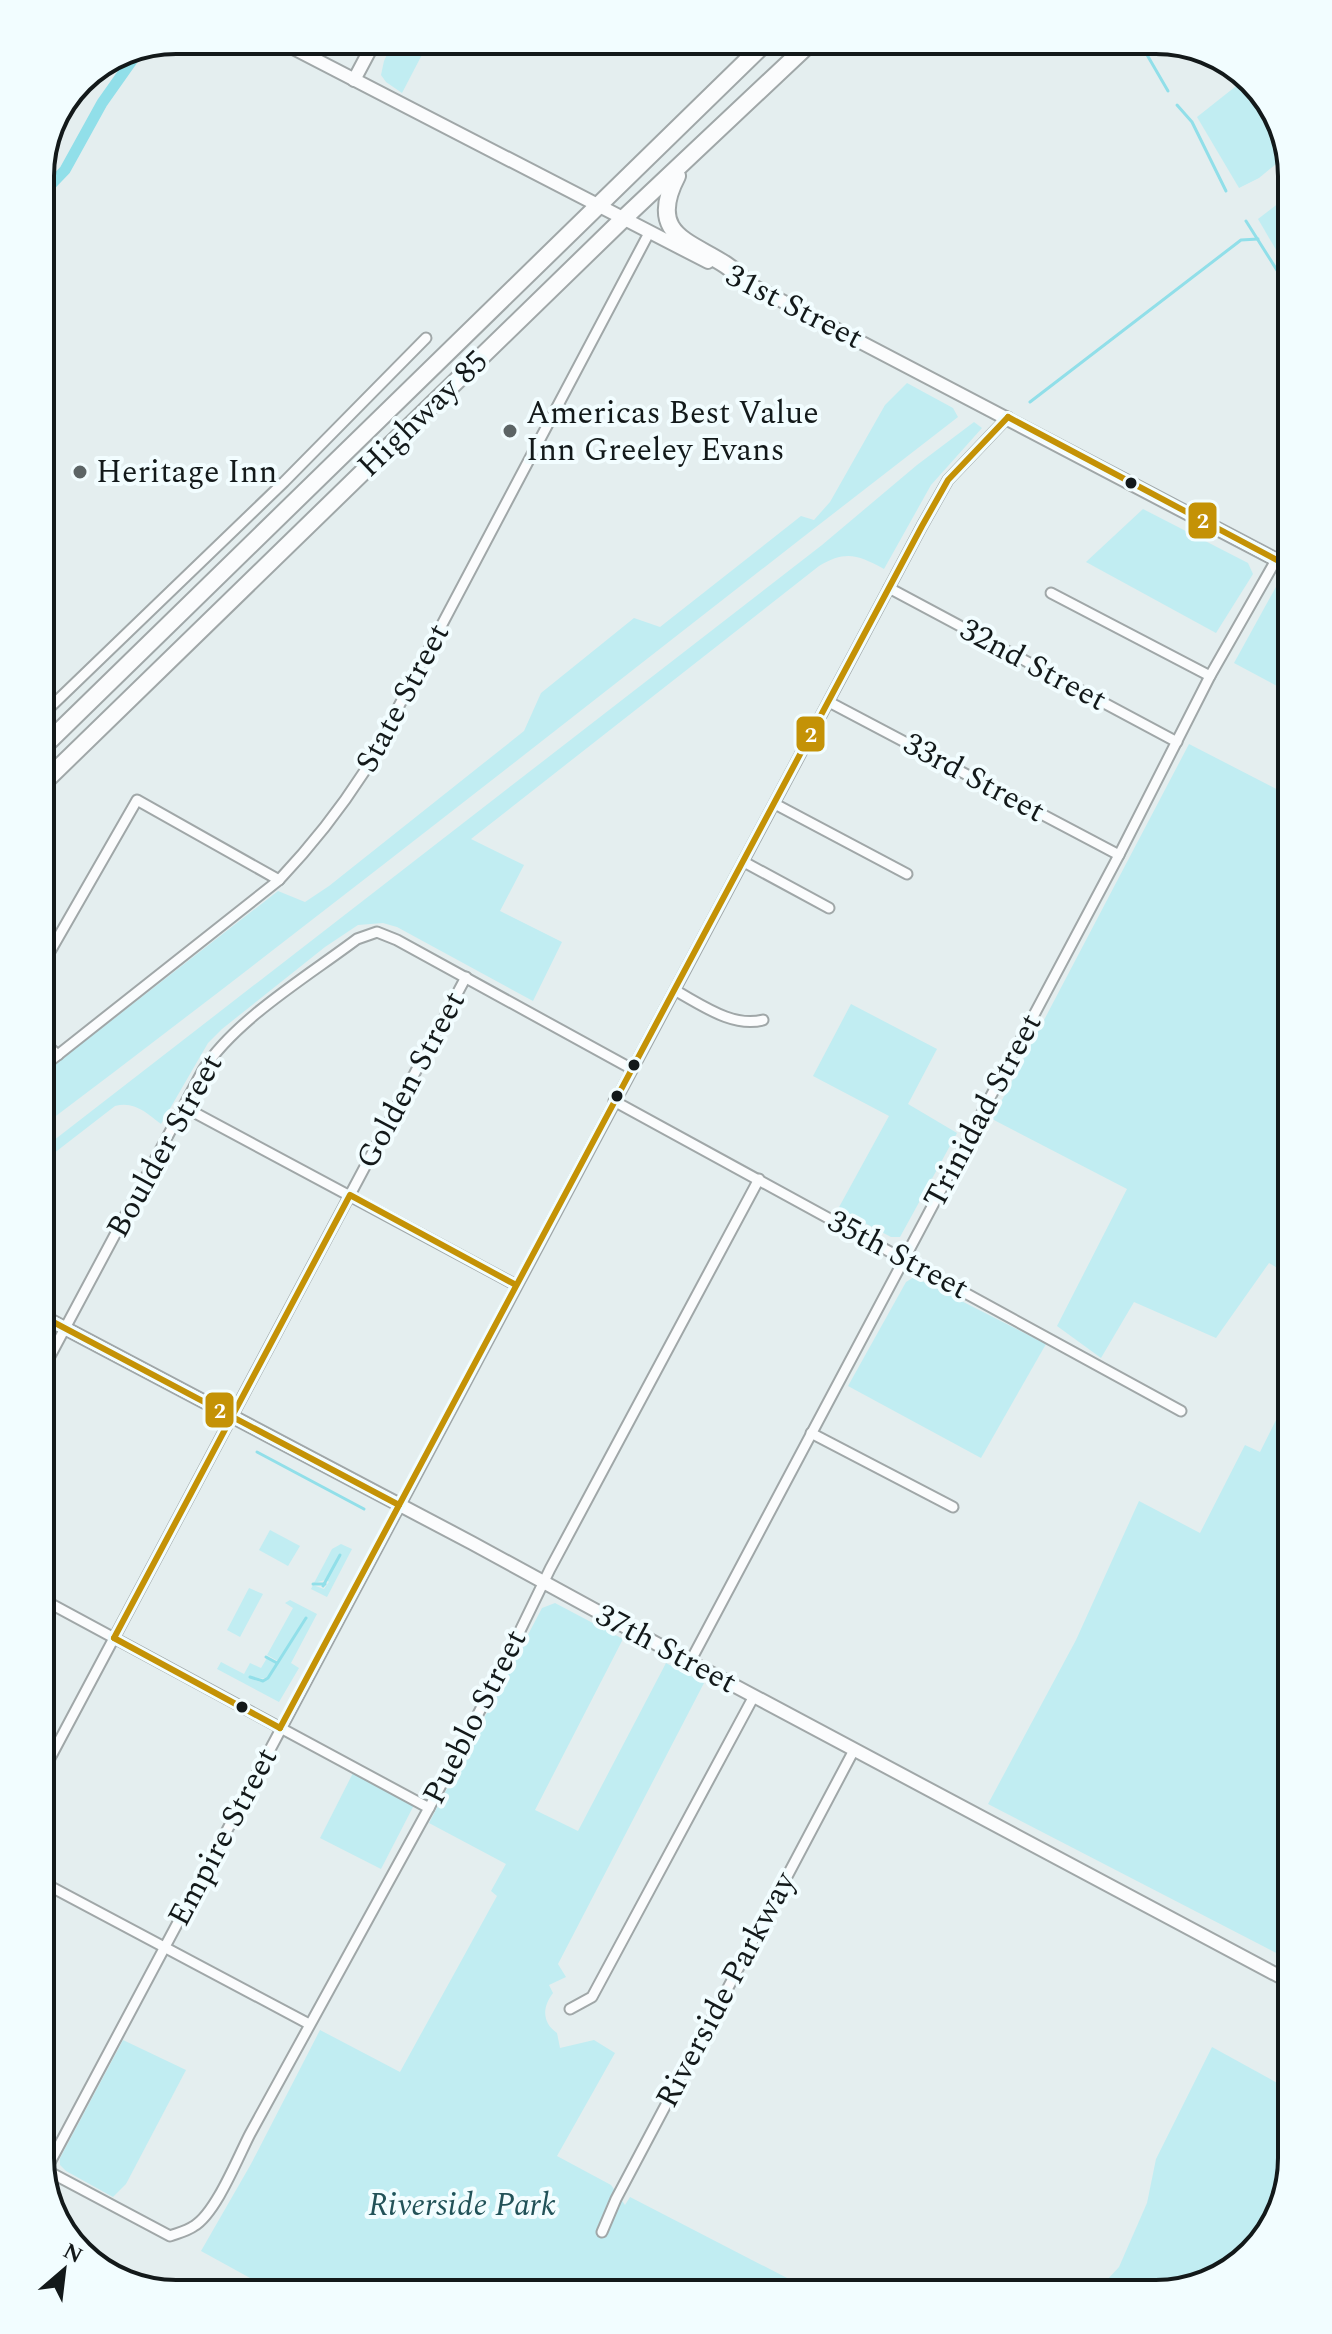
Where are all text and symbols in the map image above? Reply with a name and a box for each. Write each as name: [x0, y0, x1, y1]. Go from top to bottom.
street label: 31st Street: [717, 251, 871, 363]
street label: Highway 85: [346, 339, 500, 489]
place label: Americas Best Value Inn Greeley Evans: [526, 389, 819, 475]
marker: Americas Best Value Inn Greeley Evans: [501, 422, 519, 440]
place label: Heritage Inn: [96, 448, 277, 497]
marker: Heritage Inn: [71, 463, 89, 481]
unlabelled marker: [1123, 475, 1139, 491]
line badge: 2: [1187, 501, 1218, 540]
text: 2: [1197, 505, 1209, 538]
street label: 32nd Street: [951, 606, 1115, 724]
street label: State Street: [343, 615, 463, 781]
line badge: 2: [795, 715, 826, 753]
text: 2: [805, 719, 817, 752]
street label: 33rd Street: [894, 720, 1054, 836]
street label: Golden Street: [344, 982, 478, 1178]
street label: Trinidad Street: [911, 1004, 1055, 1218]
street label: Boulder Street: [94, 1045, 236, 1247]
unlabelled marker: [626, 1057, 642, 1073]
unlabelled marker: [609, 1088, 625, 1104]
street label: 35th Street: [819, 1197, 977, 1313]
line badge: 2: [204, 1391, 235, 1429]
text: 2: [214, 1395, 226, 1428]
street label: 37th Street: [587, 1591, 745, 1707]
street label: Pueblo Street: [410, 1621, 540, 1813]
unlabelled marker: [234, 1699, 250, 1715]
street label: Empire Street: [155, 1739, 291, 1935]
street label: Riverside Parkway: [643, 1862, 810, 2117]
park label: Riverside Park: [368, 2181, 556, 2230]
north arrow: [24, 2230, 104, 2310]
text: N: [57, 2235, 88, 2272]

